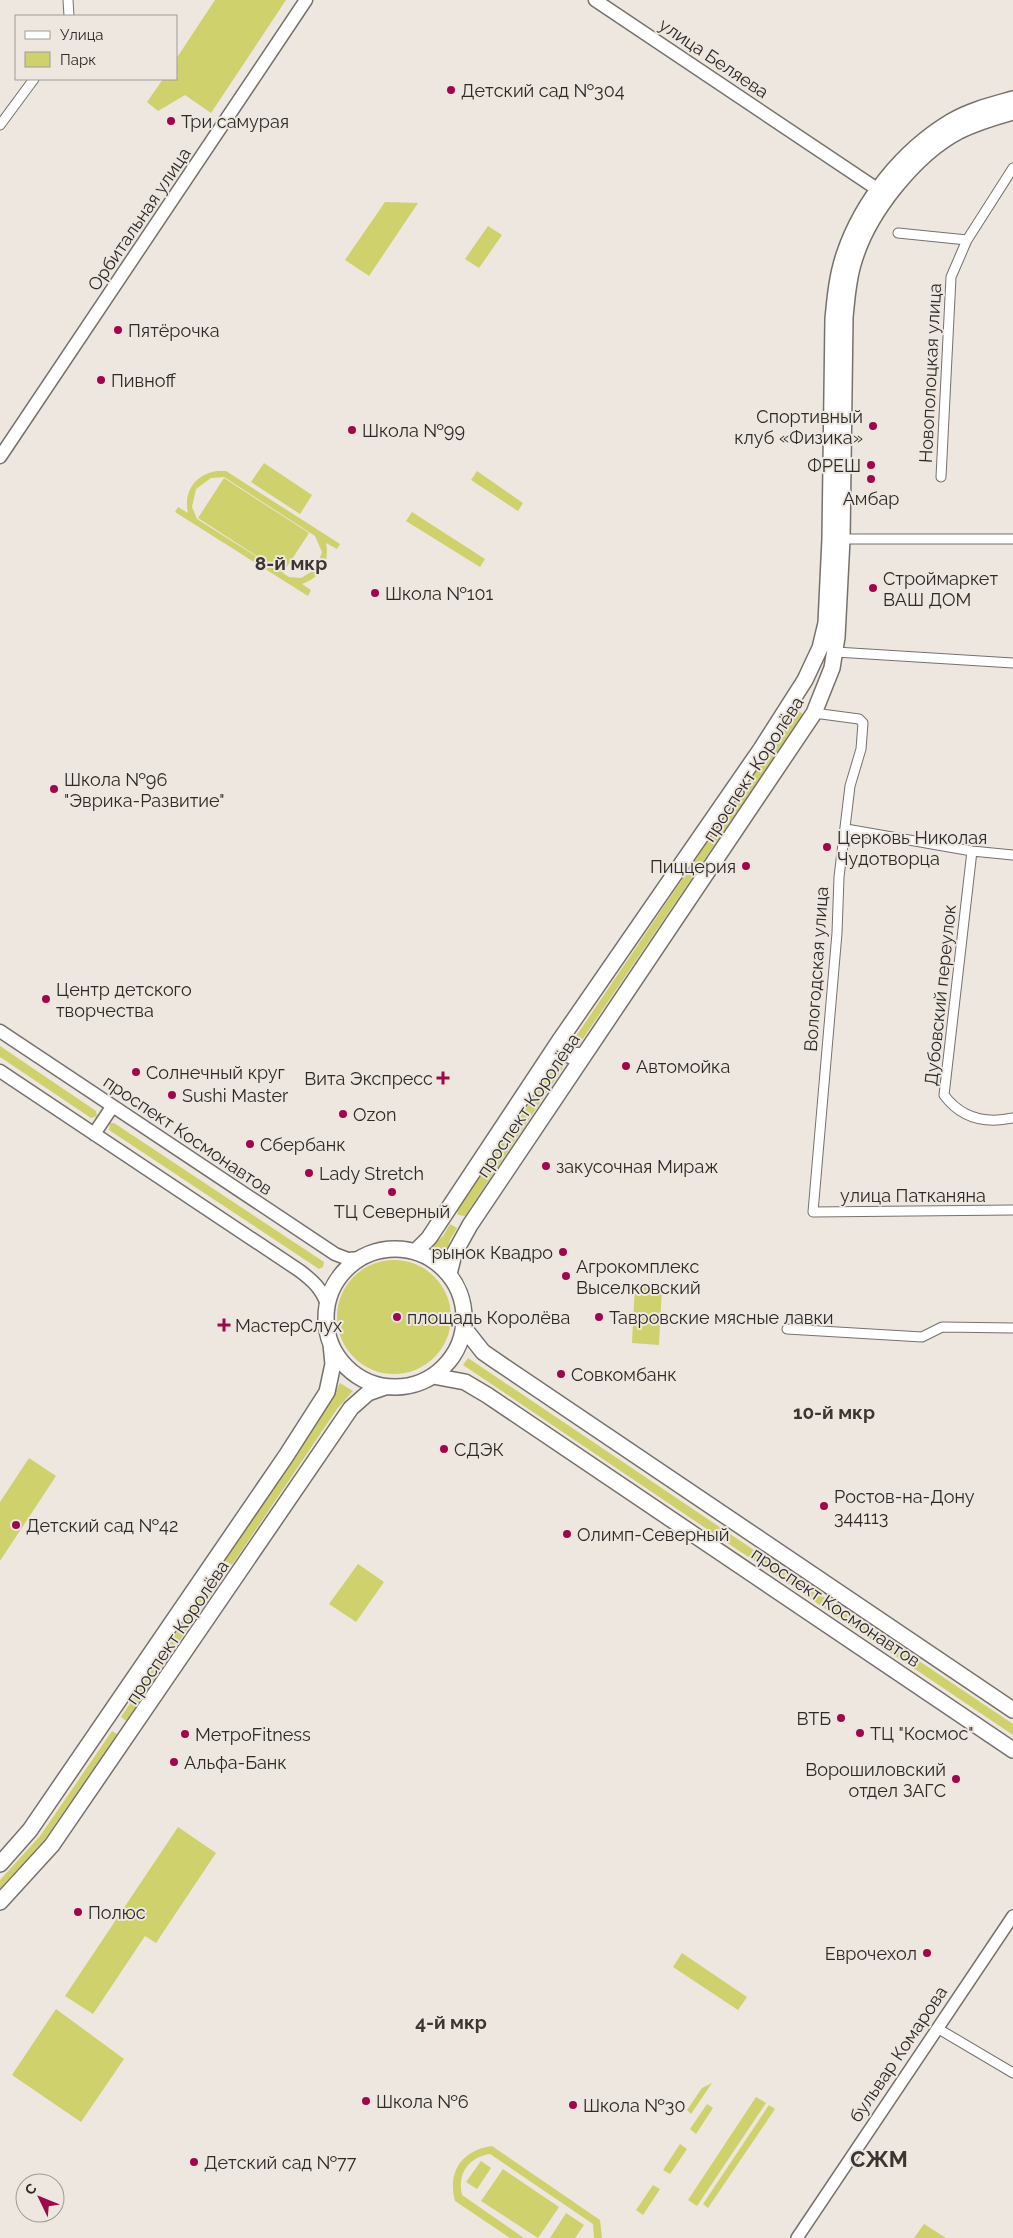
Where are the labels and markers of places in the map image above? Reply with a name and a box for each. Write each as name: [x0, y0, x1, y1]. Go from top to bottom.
place label: Детский сад №304: [461, 80, 625, 101]
marker: Детский сад №304: [445, 84, 457, 96]
place label: Три самурая: [181, 111, 289, 132]
marker: Три самурая: [165, 115, 177, 127]
place label: Пятёрочка: [128, 320, 220, 341]
marker: Пятёрочка: [112, 324, 124, 336]
place label: Пивноff: [111, 370, 176, 391]
marker: Пивноff: [95, 374, 107, 386]
place label: Спортивный клуб «Физика»: [734, 406, 863, 448]
place label: Школа №99: [362, 420, 465, 441]
marker: Спортивный клуб «Физика»: [867, 420, 879, 432]
marker: Школа №99: [346, 424, 358, 436]
place label: ФРЕШ: [807, 455, 861, 476]
marker: ФРЕШ: [865, 459, 877, 471]
marker: Амбар: [865, 473, 877, 485]
place label: Амбар: [843, 488, 899, 509]
place label: Строймаркет ВАШ ДОМ: [883, 568, 998, 610]
marker: Строймаркет ВАШ ДОМ: [867, 582, 879, 594]
place label: Школа №101: [385, 583, 494, 604]
marker: Школа №101: [369, 587, 381, 599]
place label: Школа №96 "Эврика-Развитие": [64, 769, 225, 811]
marker: Школа №96 "Эврика-Развитие": [48, 783, 60, 795]
place label: Церковь Николая Чудотворца: [837, 827, 987, 869]
marker: Церковь Николая Чудотворца: [821, 841, 833, 853]
place label: Пиццерия: [650, 856, 736, 877]
marker: Пиццерия: [740, 860, 752, 872]
place label: Центр детского творчества: [56, 979, 192, 1021]
marker: Центр детского творчества: [40, 993, 52, 1005]
place label: Автомойка: [636, 1056, 730, 1077]
marker: Автомойка: [620, 1060, 632, 1072]
place label: Солнечный круг: [146, 1062, 285, 1083]
marker: Солнечный круг: [130, 1066, 142, 1078]
place label: Вита Экспресс: [304, 1068, 433, 1089]
marker: Вита Экспресс: [437, 1072, 449, 1084]
place label: Sushi Master: [182, 1085, 289, 1106]
marker: Sushi Master: [166, 1089, 178, 1101]
place label: Ozon: [353, 1104, 396, 1125]
marker: Ozon: [337, 1108, 349, 1120]
place label: Сбербанк: [260, 1134, 346, 1155]
marker: Сбербанк: [244, 1138, 256, 1150]
place label: закусочная Мираж: [556, 1156, 718, 1177]
marker: закусочная Мираж: [540, 1160, 552, 1172]
place label: Lady Stretch: [319, 1163, 424, 1184]
marker: Lady Stretch: [303, 1167, 315, 1179]
marker: ТЦ Северный: [386, 1186, 398, 1198]
place label: ТЦ Северный: [334, 1201, 450, 1222]
place label: рынок Квадро: [431, 1242, 553, 1263]
marker: рынок Квадро: [557, 1246, 569, 1258]
place label: Агрокомплекс Выселковский: [576, 1256, 701, 1298]
marker: Агрокомплекс Выселковский: [560, 1270, 572, 1282]
place label: площадь Королёва: [407, 1307, 570, 1328]
place label: Тавровские мясные лавки: [609, 1307, 834, 1328]
marker: площадь Королёва: [391, 1311, 403, 1323]
marker: Тавровские мясные лавки: [593, 1311, 605, 1323]
place label: МастерСлух: [235, 1315, 342, 1336]
marker: МастерСлух: [217, 1318, 231, 1332]
place label: Совкомбанк: [571, 1364, 677, 1385]
marker: Совкомбанк: [555, 1368, 567, 1380]
place label: СДЭК: [454, 1439, 504, 1460]
marker: СДЭК: [438, 1443, 450, 1455]
place label: Ростов-на-Дону 344113: [834, 1486, 975, 1528]
marker: Ростов-на-Дону 344113: [818, 1500, 830, 1512]
place label: Детский сад №42: [26, 1515, 178, 1536]
marker: Детский сад №42: [10, 1519, 22, 1531]
place label: Олимп-Северный: [577, 1524, 730, 1545]
marker: Олимп-Северный: [561, 1528, 573, 1540]
place label: ВТБ: [796, 1708, 831, 1729]
marker: ВТБ: [835, 1712, 847, 1724]
place label: ТЦ "Космос": [870, 1723, 974, 1744]
place label: МетроFitness: [195, 1724, 311, 1745]
marker: ТЦ "Космос": [854, 1727, 866, 1739]
marker: МетроFitness: [179, 1728, 191, 1740]
place label: Альфа-Банк: [184, 1752, 287, 1773]
marker: Альфа-Банк: [168, 1756, 180, 1768]
place label: Ворошиловский отдел ЗАГС: [805, 1759, 946, 1801]
marker: Ворошиловский отдел ЗАГС: [950, 1773, 962, 1785]
place label: Полюс: [88, 1902, 146, 1923]
marker: Полюс: [72, 1906, 84, 1918]
place label: Еврочехол: [825, 1943, 917, 1964]
marker: Еврочехол: [921, 1947, 933, 1959]
place label: Школа №6: [376, 2091, 469, 2112]
marker: Школа №6: [360, 2095, 372, 2107]
place label: Школа №30: [583, 2095, 685, 2116]
marker: Школа №30: [567, 2099, 579, 2111]
place label: Детский сад №77: [204, 2152, 357, 2173]
marker: Детский сад №77: [188, 2156, 200, 2168]

